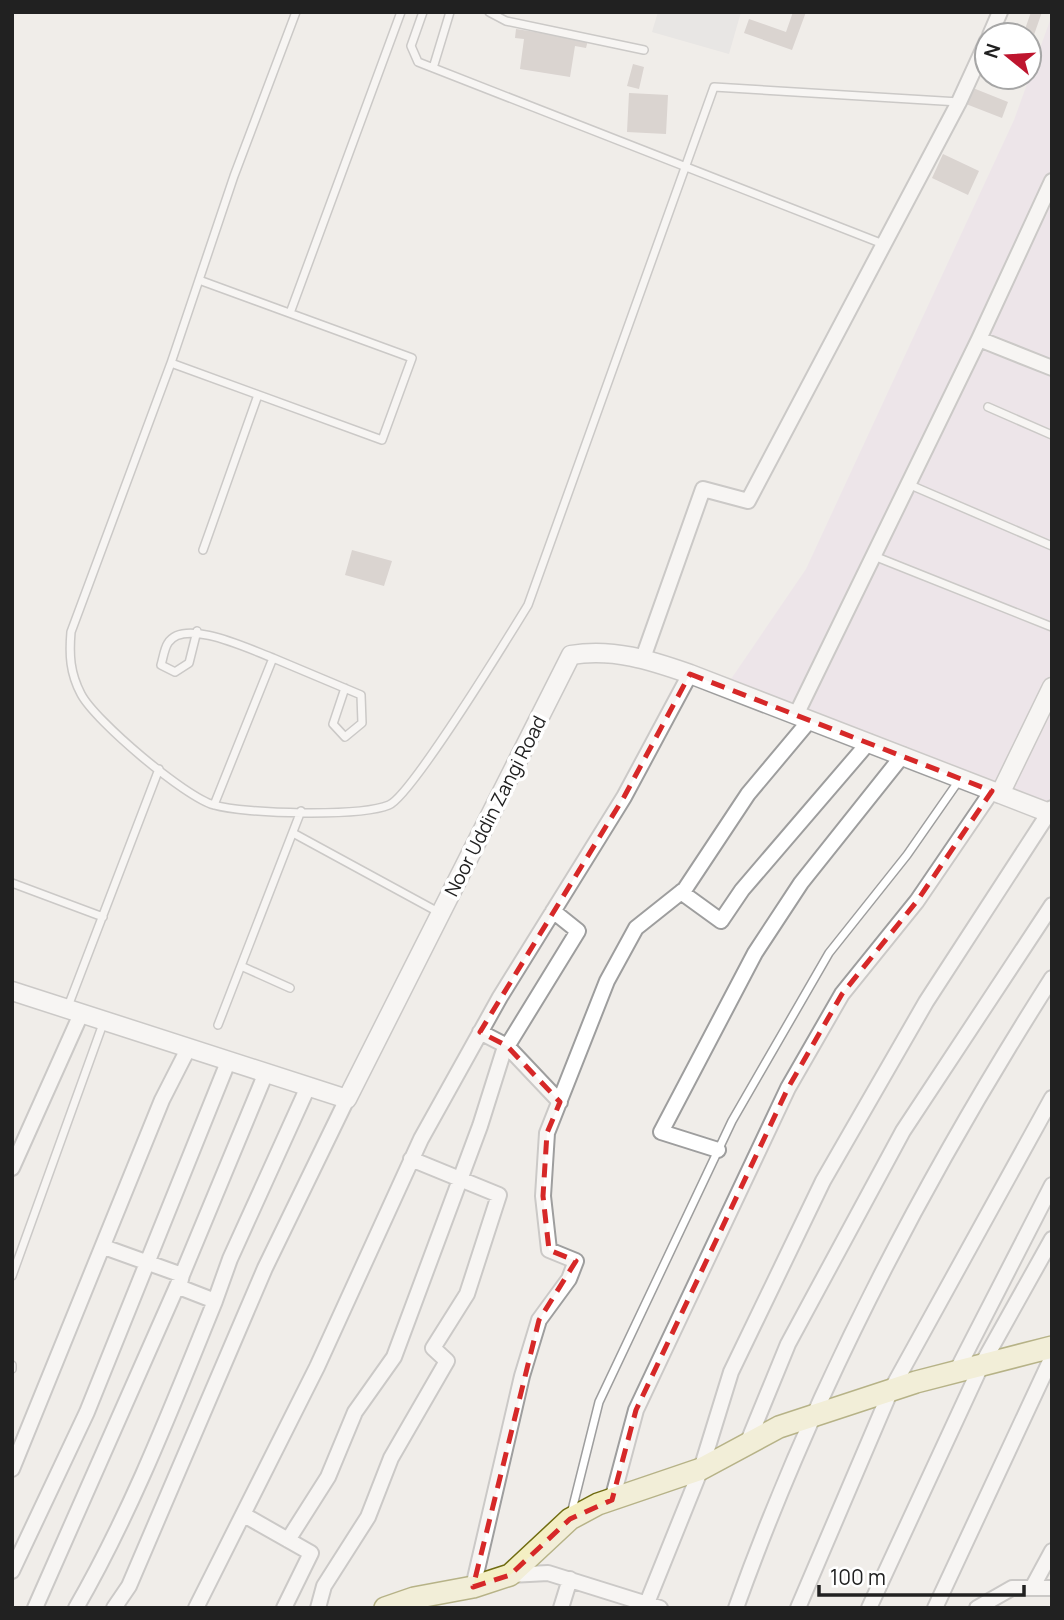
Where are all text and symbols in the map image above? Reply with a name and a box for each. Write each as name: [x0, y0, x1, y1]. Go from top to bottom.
north arrow: [973, 21, 1043, 91]
text: N: [977, 40, 1006, 61]
street label: Noor Uddin Zangi Road: [438, 711, 552, 901]
scale bar: [819, 1554, 1024, 1598]
text: 100 m: [830, 1563, 886, 1591]

